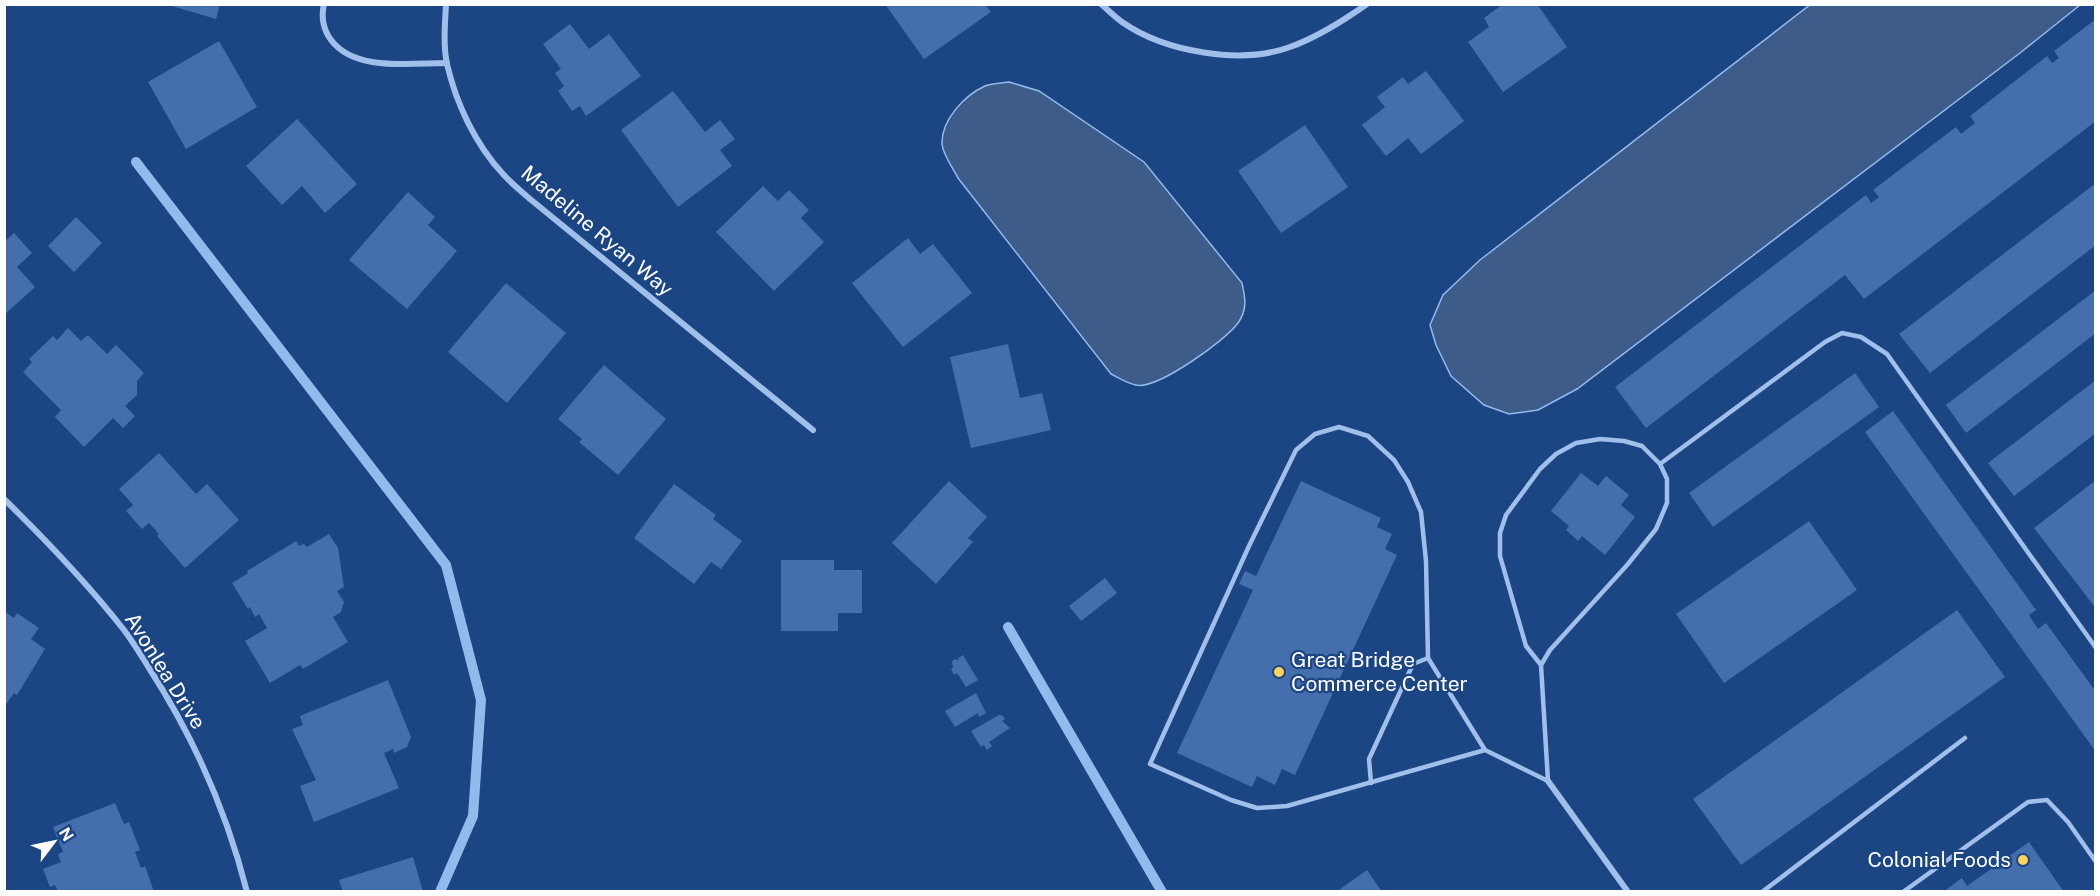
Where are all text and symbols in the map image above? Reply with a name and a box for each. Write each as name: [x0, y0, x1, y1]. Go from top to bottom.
street label: Madeline Ryan Way: [516, 160, 678, 301]
street label: Avonlea Drive: [120, 608, 211, 734]
place label: Great Bridge Commerce Center: [1291, 647, 1468, 696]
marker: Great Bridge Commerce Center: [1272, 665, 1286, 679]
north arrow: [24, 812, 84, 872]
text: N: [55, 824, 78, 845]
place label: Colonial Foods: [1868, 847, 2011, 872]
marker: Colonial Foods: [2016, 853, 2030, 867]

